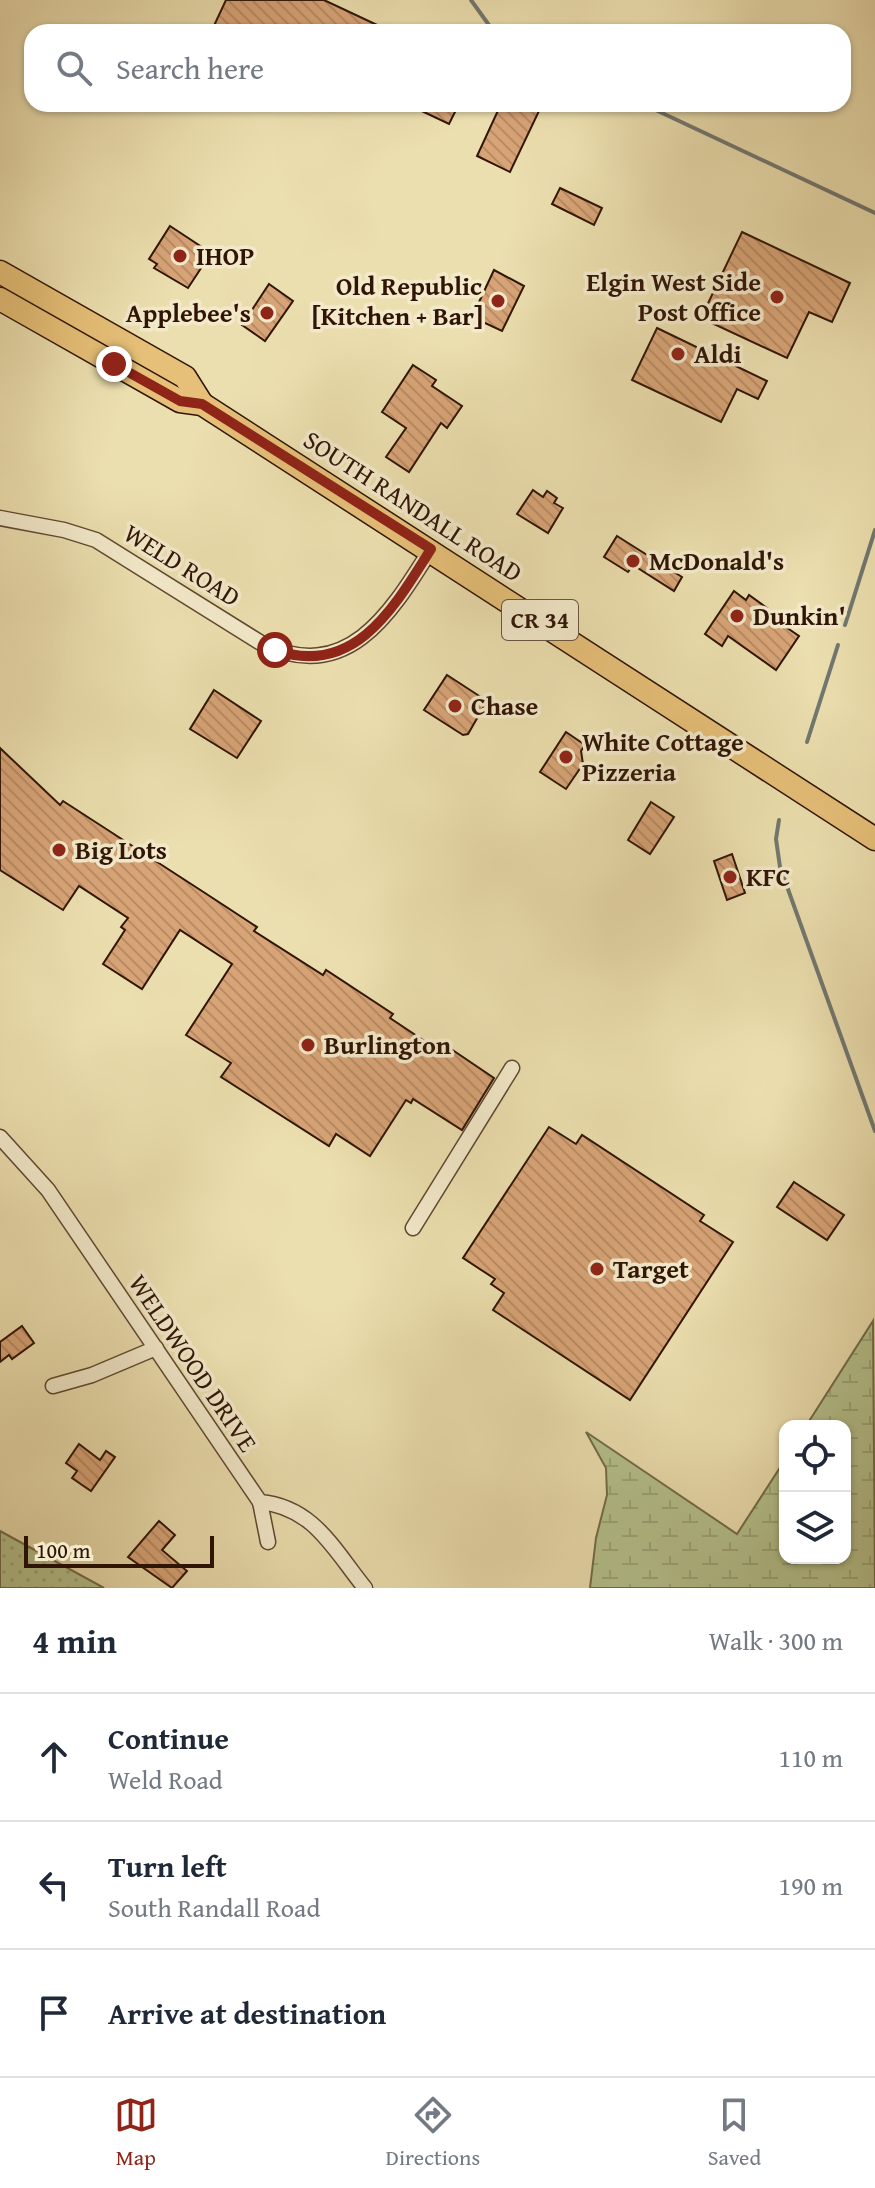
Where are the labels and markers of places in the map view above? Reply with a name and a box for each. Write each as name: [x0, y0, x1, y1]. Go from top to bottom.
place label: IHOP: [196, 236, 254, 275]
marker: IHOP: [171, 247, 189, 265]
place label: Elgin West Side Post Office: [586, 262, 761, 331]
place label: Old Republic [Kitchen + Bar]: [312, 266, 482, 335]
marker: Elgin West Side Post Office: [768, 288, 786, 306]
marker: Old Republic [Kitchen + Bar]: [489, 292, 507, 310]
place label: Applebee's: [126, 293, 251, 332]
marker: Applebee's: [258, 304, 276, 322]
place label: Aldi: [694, 334, 742, 373]
marker: Aldi: [669, 345, 687, 363]
place label: McDonald's: [649, 541, 784, 580]
marker: McDonald's: [624, 552, 642, 570]
place label: Dunkin': [753, 596, 846, 635]
marker: Dunkin': [728, 607, 746, 625]
place label: Chase: [471, 686, 539, 725]
marker: Chase: [446, 697, 464, 715]
place label: White Cottage Pizzeria: [582, 722, 744, 791]
marker: White Cottage Pizzeria: [557, 748, 575, 766]
place label: Big Lots: [75, 830, 167, 869]
marker: Big Lots: [50, 841, 68, 859]
place label: KFC: [746, 857, 791, 896]
marker: KFC: [721, 868, 739, 886]
place label: Burlington: [324, 1025, 452, 1064]
marker: Burlington: [299, 1036, 317, 1054]
place label: Target: [613, 1249, 689, 1288]
marker: Target: [588, 1260, 606, 1278]

